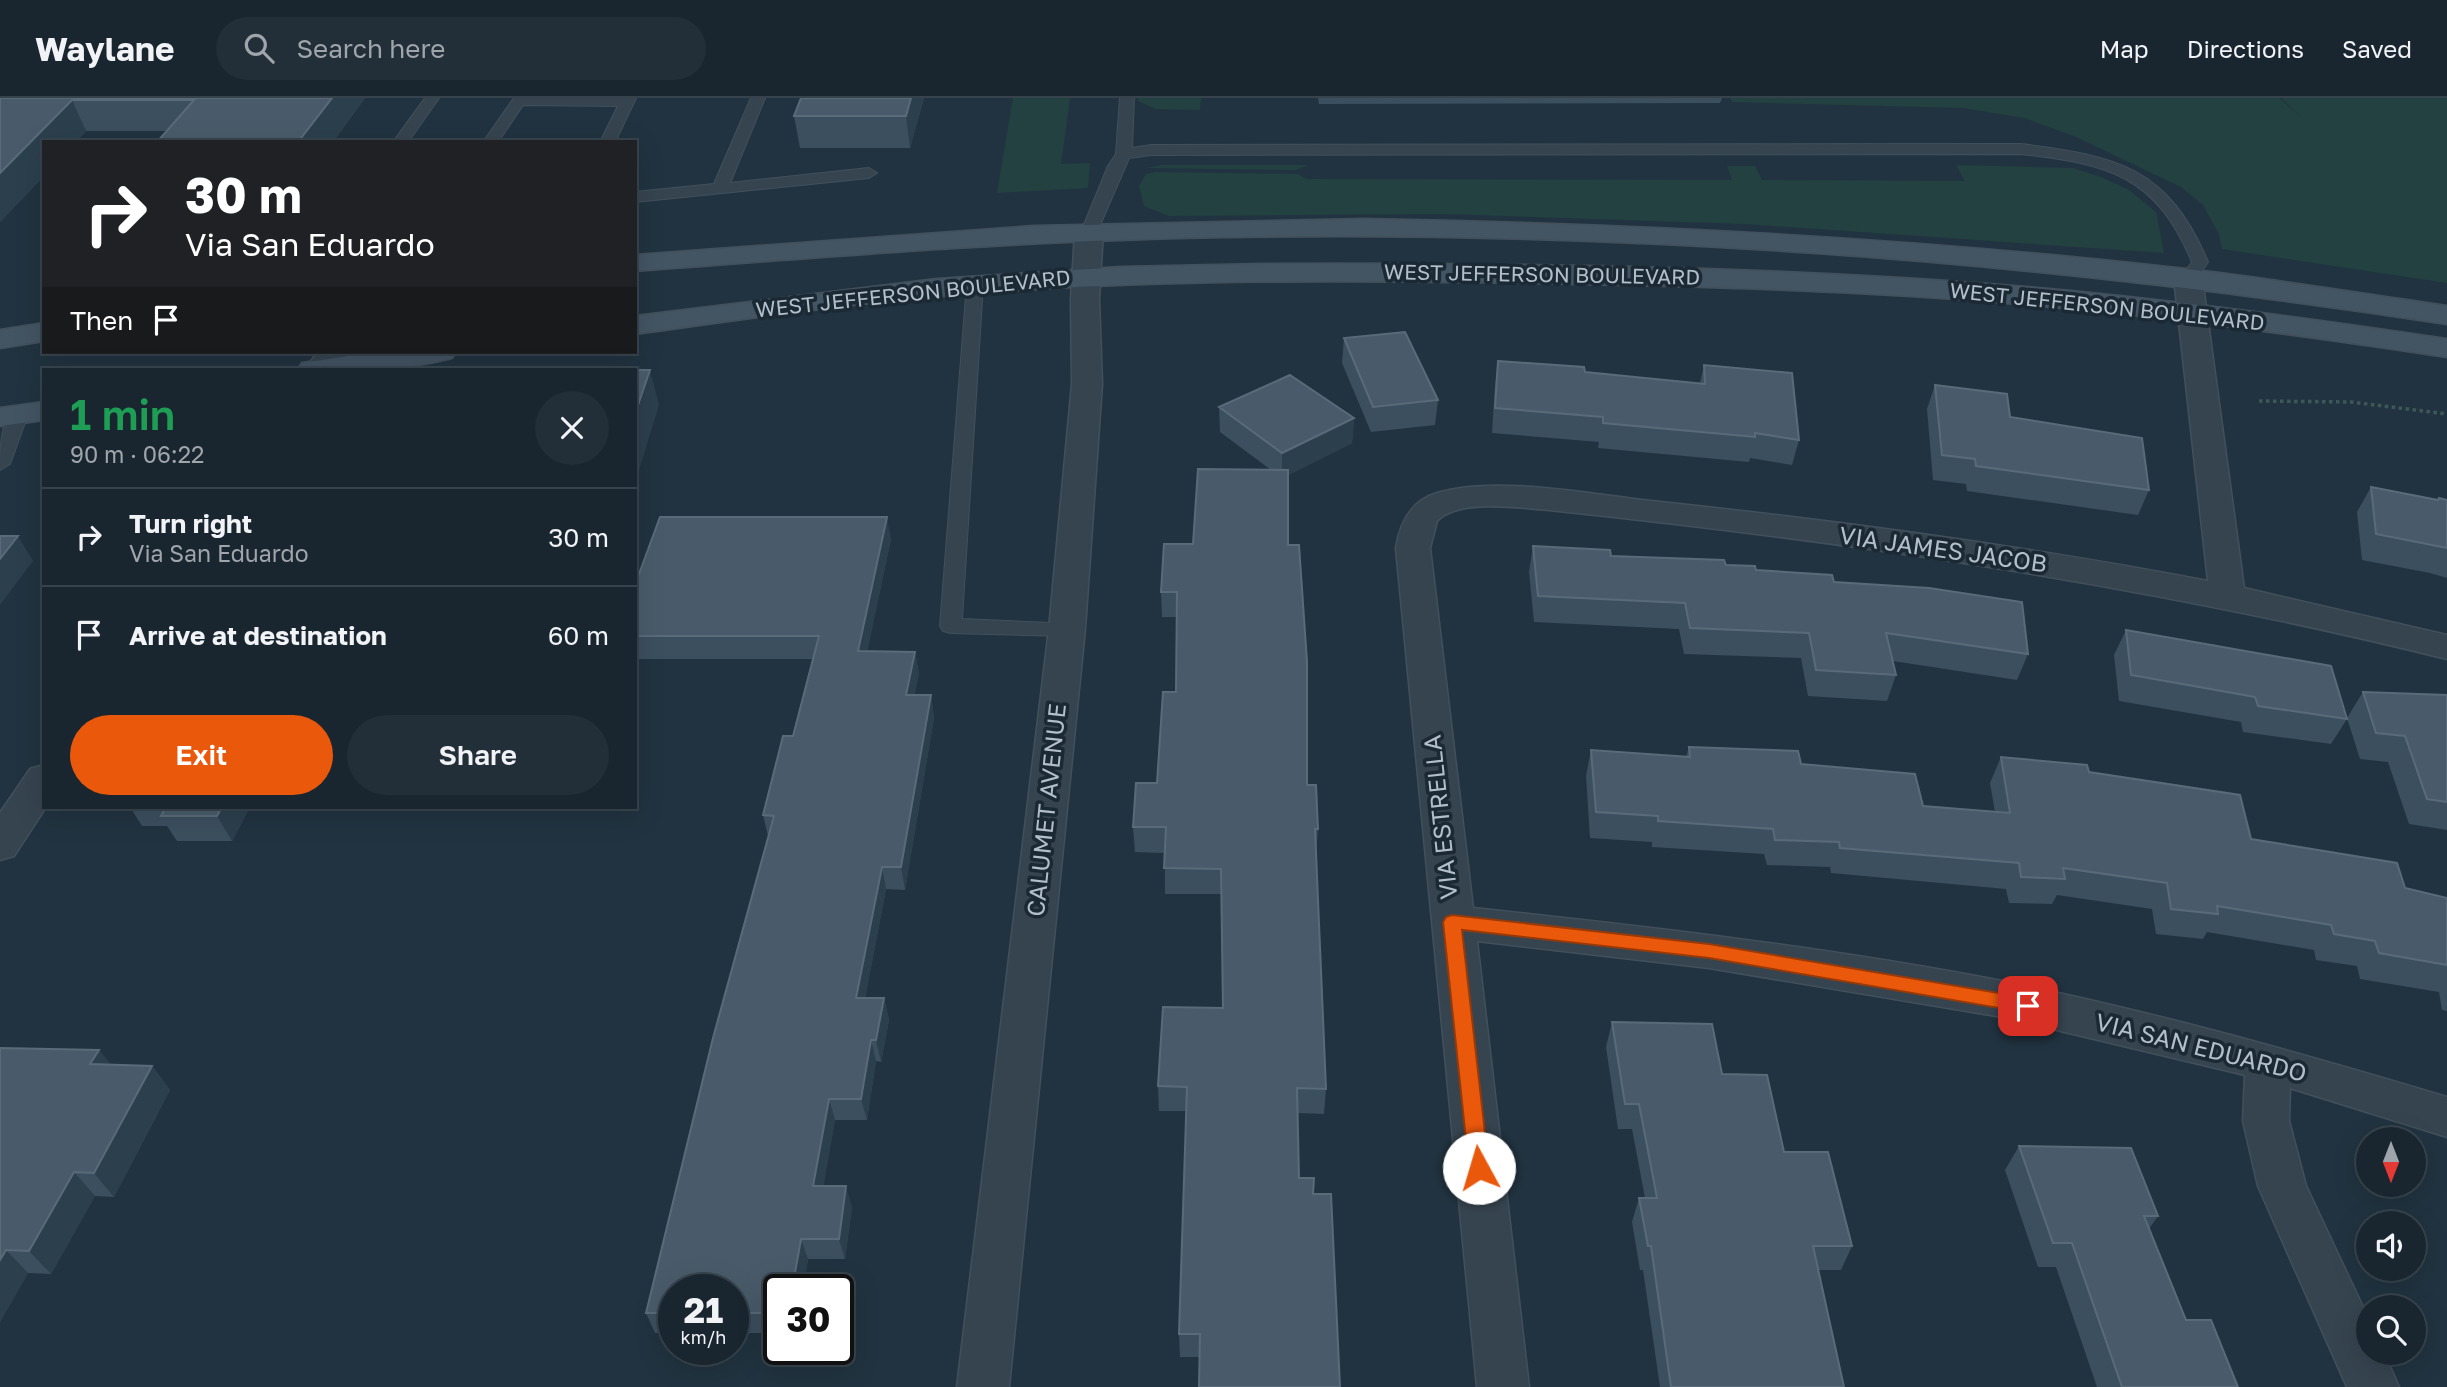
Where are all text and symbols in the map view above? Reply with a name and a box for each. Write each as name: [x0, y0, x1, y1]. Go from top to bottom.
search box: [216, 17, 706, 80]
text: Waylane: [35, 29, 174, 68]
icon: search: [240, 29, 278, 67]
text: Search here: [296, 33, 445, 64]
text: Map: [2100, 34, 2149, 63]
text: Directions: [2187, 34, 2304, 63]
text: Saved: [2342, 34, 2412, 63]
text: 30 m: [185, 165, 302, 224]
icon: right: [70, 168, 161, 259]
text: Via San Eduardo: [185, 225, 435, 263]
street label: WEST JEFFERSON BOULEVARD: [1384, 258, 1700, 290]
street label: WEST JEFFERSON BOULEVARD: [754, 264, 1072, 322]
street label: WEST JEFFERSON BOULEVARD: [1948, 277, 2266, 335]
icon: arrive: [147, 301, 185, 339]
text: Then: [70, 305, 133, 336]
text: 1 min: [70, 389, 175, 439]
button: close: [535, 391, 609, 465]
text: 90 m · 06:22: [70, 440, 204, 468]
text: Turn right: [129, 508, 252, 539]
icon: right: [70, 518, 108, 556]
street label: VIA JAMES JACOB: [1838, 520, 2049, 577]
text: 30 m: [548, 522, 609, 553]
text: Via San Eduardo: [129, 539, 308, 567]
icon: arrive: [70, 616, 108, 654]
text: Arrive at destination: [129, 620, 387, 651]
text: 60 m: [548, 620, 609, 651]
street label: CALUMET AVENUE: [1020, 702, 1071, 918]
button: Exit: [70, 715, 333, 795]
button: Share: [347, 715, 609, 795]
street label: VIA ESTRELLA: [1416, 733, 1463, 901]
pin: [1998, 976, 2058, 1036]
icon: arrive: [2009, 987, 2047, 1025]
street label: VIA SAN EDUARDO: [2093, 1006, 2310, 1087]
north arrow: [2356, 1127, 2426, 1197]
map controls: [2356, 1127, 2426, 1365]
position arrow: [1442, 1131, 1516, 1205]
button: sound: [2356, 1211, 2426, 1281]
speed limit sign: 30: [763, 1274, 854, 1365]
text: 21: [684, 1289, 723, 1331]
button: search: [2356, 1295, 2426, 1365]
text: km/h: [681, 1326, 726, 1348]

